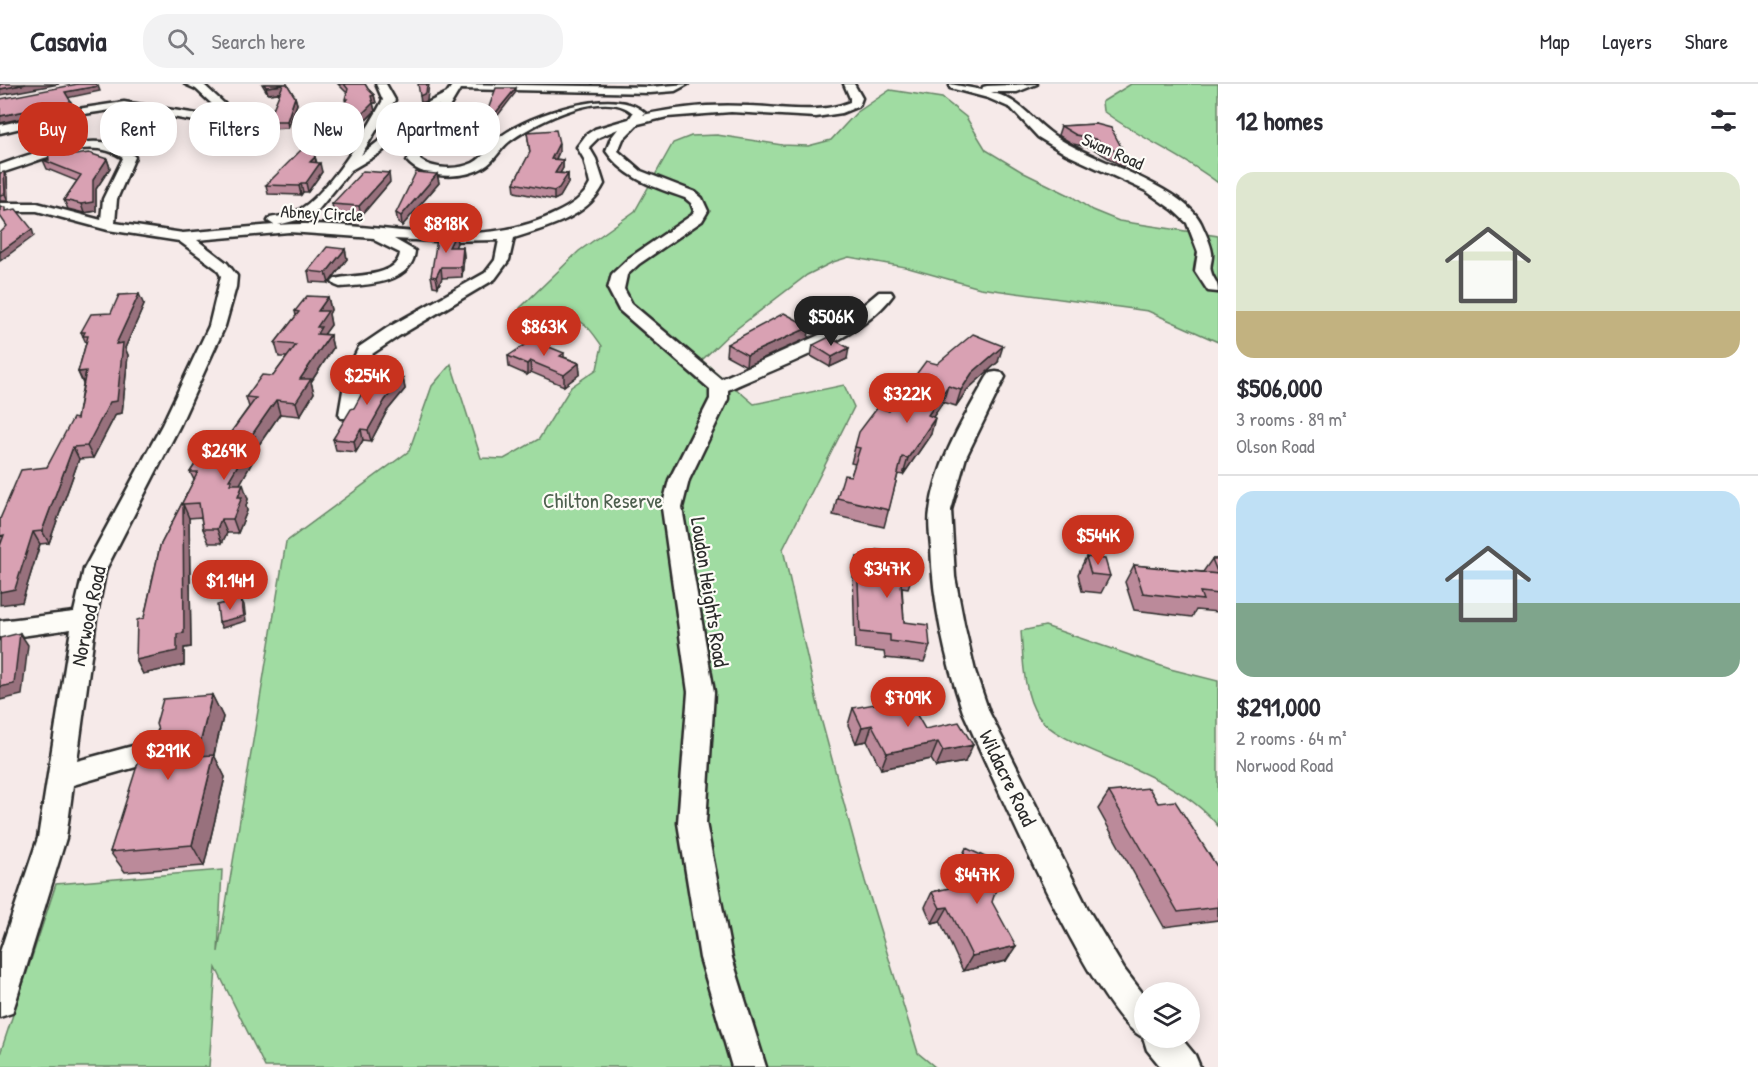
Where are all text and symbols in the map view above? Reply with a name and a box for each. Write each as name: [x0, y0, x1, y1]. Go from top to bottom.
search box: [143, 14, 563, 68]
text: Casavia: [30, 22, 107, 60]
icon: search: [164, 25, 197, 58]
text: Search here: [212, 26, 306, 56]
text: Map: [1540, 27, 1569, 56]
text: Layers: [1602, 27, 1652, 56]
text: Share: [1685, 27, 1728, 56]
chip: Buy: [18, 102, 88, 156]
chip: Rent: [100, 102, 177, 156]
chip: Filters: [189, 102, 280, 156]
chip: New: [292, 102, 364, 156]
chip: Apartment: [376, 102, 500, 156]
text: 12 homes: [1236, 103, 1323, 138]
icon: filters: [1707, 104, 1740, 137]
street label: Swan Road: [1078, 126, 1148, 176]
street label: Abney Circle: [280, 198, 364, 228]
pin: $818K: [404, 203, 488, 254]
text: $818K: [423, 209, 469, 236]
icon: home: [1434, 211, 1542, 319]
pin: $506K: [789, 296, 873, 347]
text: $506K: [808, 302, 854, 329]
pin: $863K: [502, 306, 586, 357]
text: $863K: [521, 312, 567, 339]
pin: $254K: [325, 355, 409, 406]
text: $254K: [344, 361, 390, 388]
text: $506,000: [1236, 370, 1322, 405]
pin: $322K: [865, 373, 949, 424]
text: $322K: [883, 379, 931, 406]
text: 3 rooms · 89 m²: [1236, 405, 1347, 432]
pin: $269K: [182, 430, 266, 481]
text: Olson Road: [1236, 432, 1315, 459]
text: $269K: [201, 436, 247, 463]
park label: Chilton Reserve: [543, 486, 663, 515]
street label: Loudon Heights Road: [684, 515, 736, 669]
pin: $544K: [1056, 515, 1140, 566]
text: $544K: [1076, 521, 1120, 548]
icon: home: [1434, 530, 1542, 638]
pin: $347K: [845, 548, 929, 599]
text: $347K: [864, 554, 910, 581]
pin: $1.14M: [181, 560, 279, 611]
street label: Norwood Road: [63, 563, 113, 669]
text: $1.14M: [206, 566, 254, 593]
pin: $709K: [866, 677, 950, 728]
text: $709K: [885, 683, 931, 710]
text: $291,000: [1236, 689, 1321, 724]
text: 2 rooms · 64 m²: [1236, 724, 1347, 751]
street label: Wildacre Road: [972, 725, 1044, 831]
pin: $291K: [126, 730, 210, 781]
text: $291K: [146, 736, 190, 763]
text: Norwood Road: [1236, 751, 1333, 778]
pin: $447K: [935, 854, 1019, 905]
text: $447K: [954, 860, 1000, 887]
map controls: [1134, 982, 1200, 1048]
button: layers: [1134, 982, 1200, 1048]

